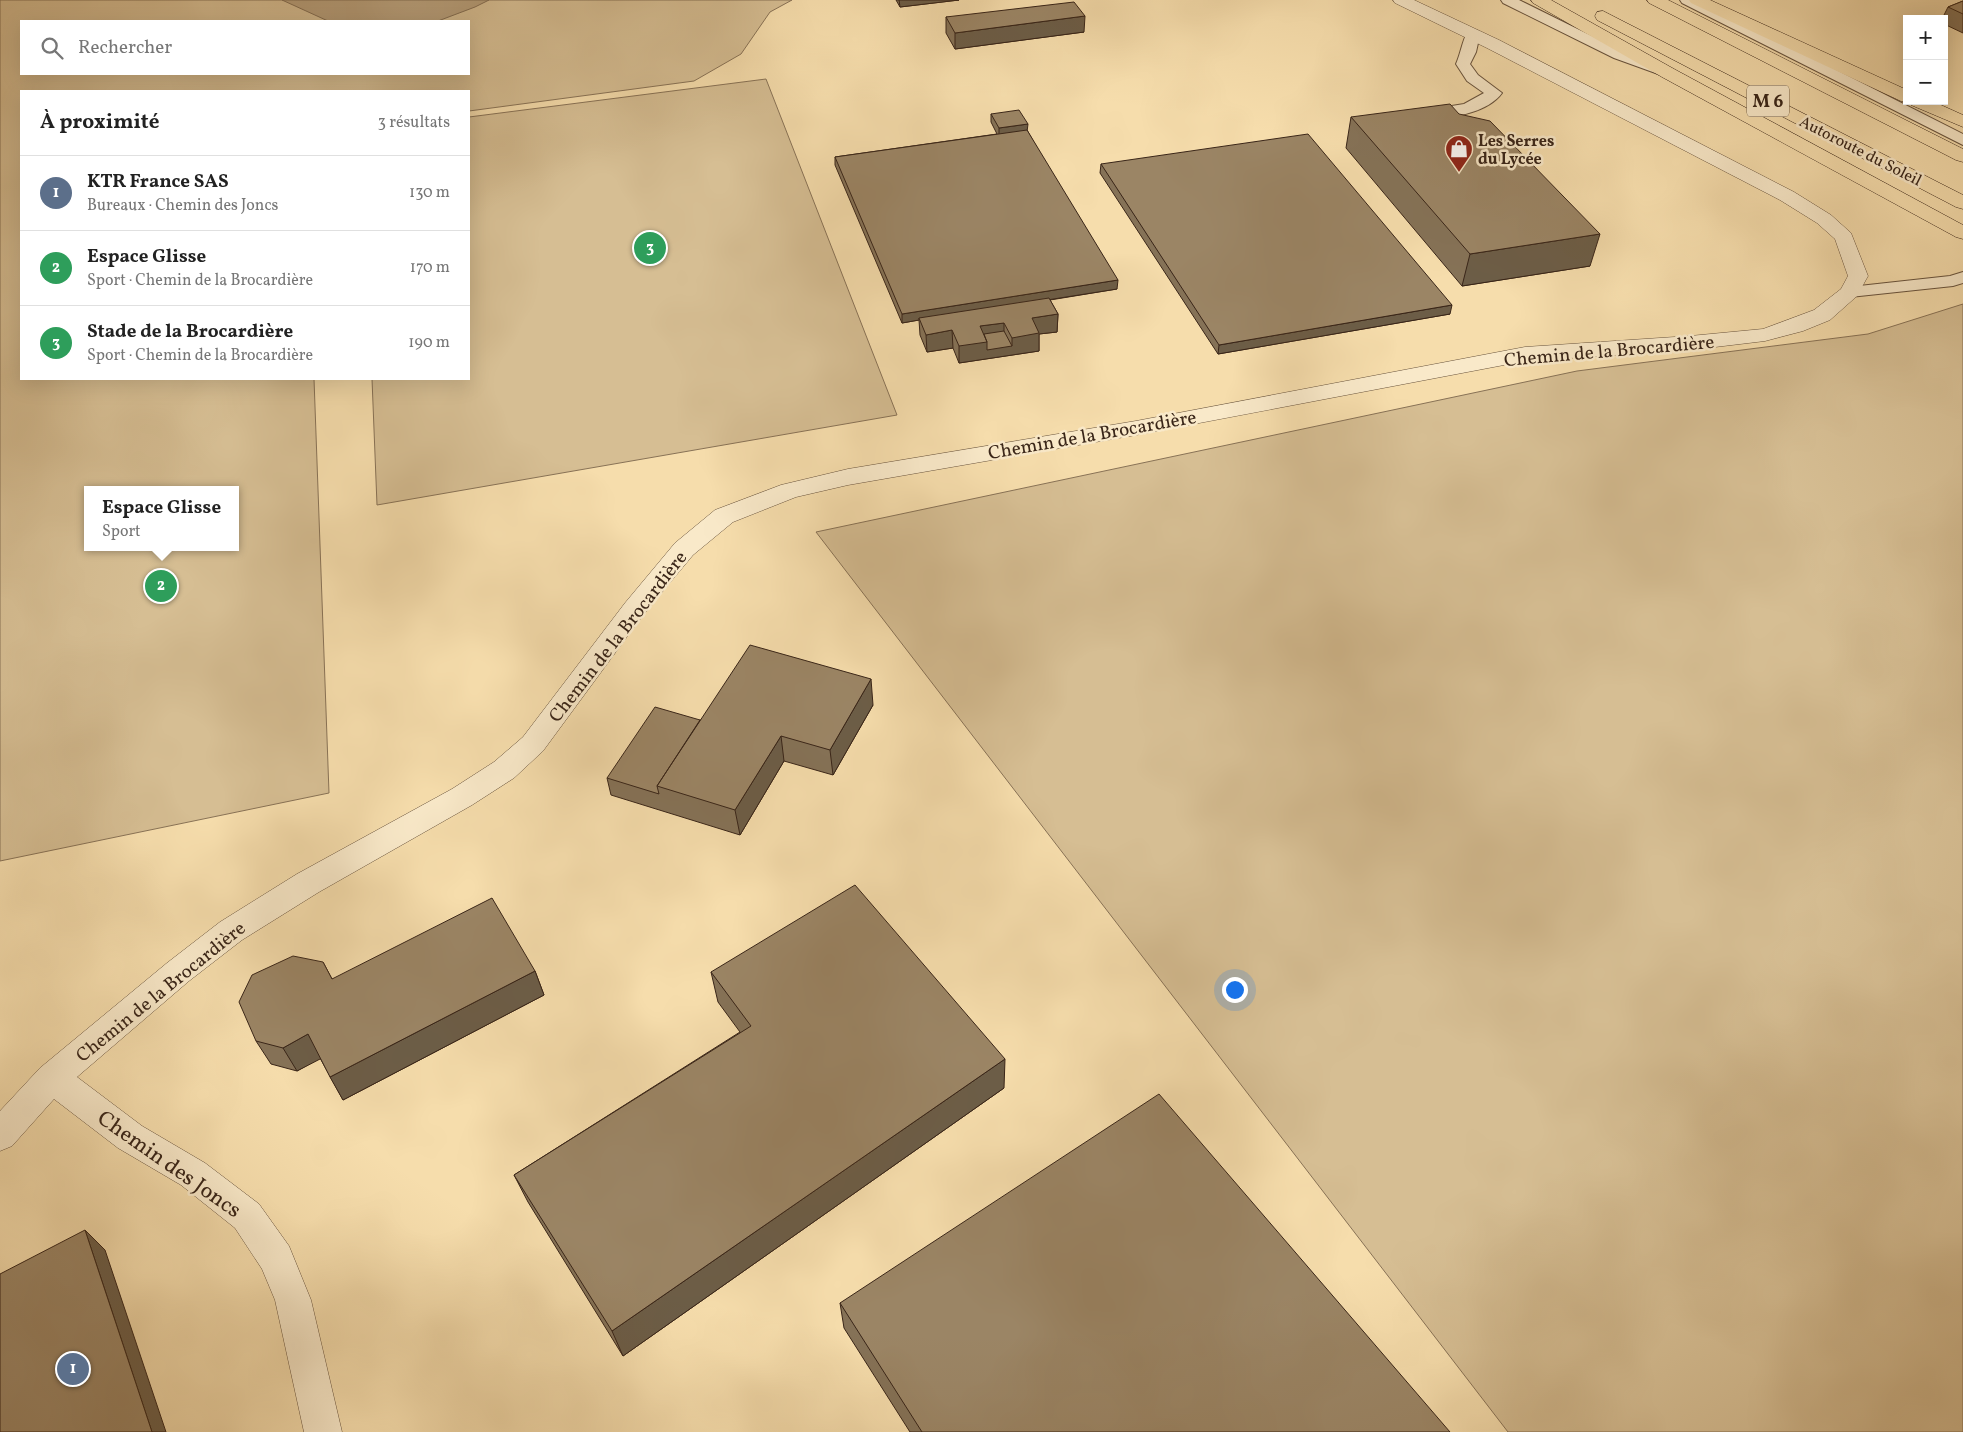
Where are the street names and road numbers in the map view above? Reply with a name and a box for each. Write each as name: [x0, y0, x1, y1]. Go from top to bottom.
road number: M 6: [1747, 85, 1789, 116]
street label: Autoroute du Soleil: [1795, 111, 1925, 192]
street label: Chemin de la Brocardière: [1503, 330, 1715, 374]
street label: Chemin de la Brocardière: [986, 405, 1199, 467]
street label: Chemin de la Brocardière: [543, 546, 694, 728]
street label: Chemin de la Brocardière: [71, 916, 251, 1069]
street label: Chemin des Joncs: [90, 1104, 247, 1226]

